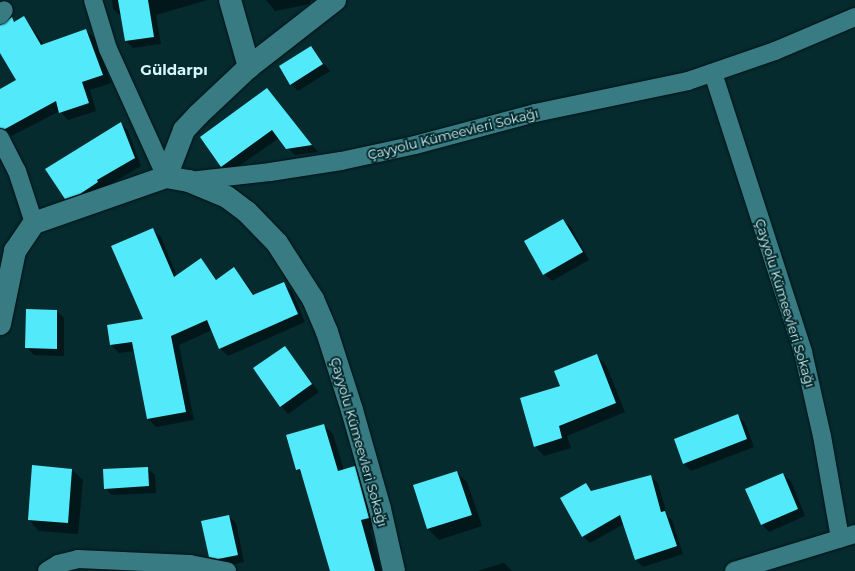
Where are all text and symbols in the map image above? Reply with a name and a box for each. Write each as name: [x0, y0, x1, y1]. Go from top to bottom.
district label: Güldarpı: [140, 61, 208, 79]
street label: Çayyolu Kümeevleri Sokağı: [366, 105, 540, 163]
street label: Çayyolu Kümeevleri Sokağı: [752, 217, 818, 389]
street label: Çayyolu Kümeevleri Sokağı: [327, 355, 391, 529]

